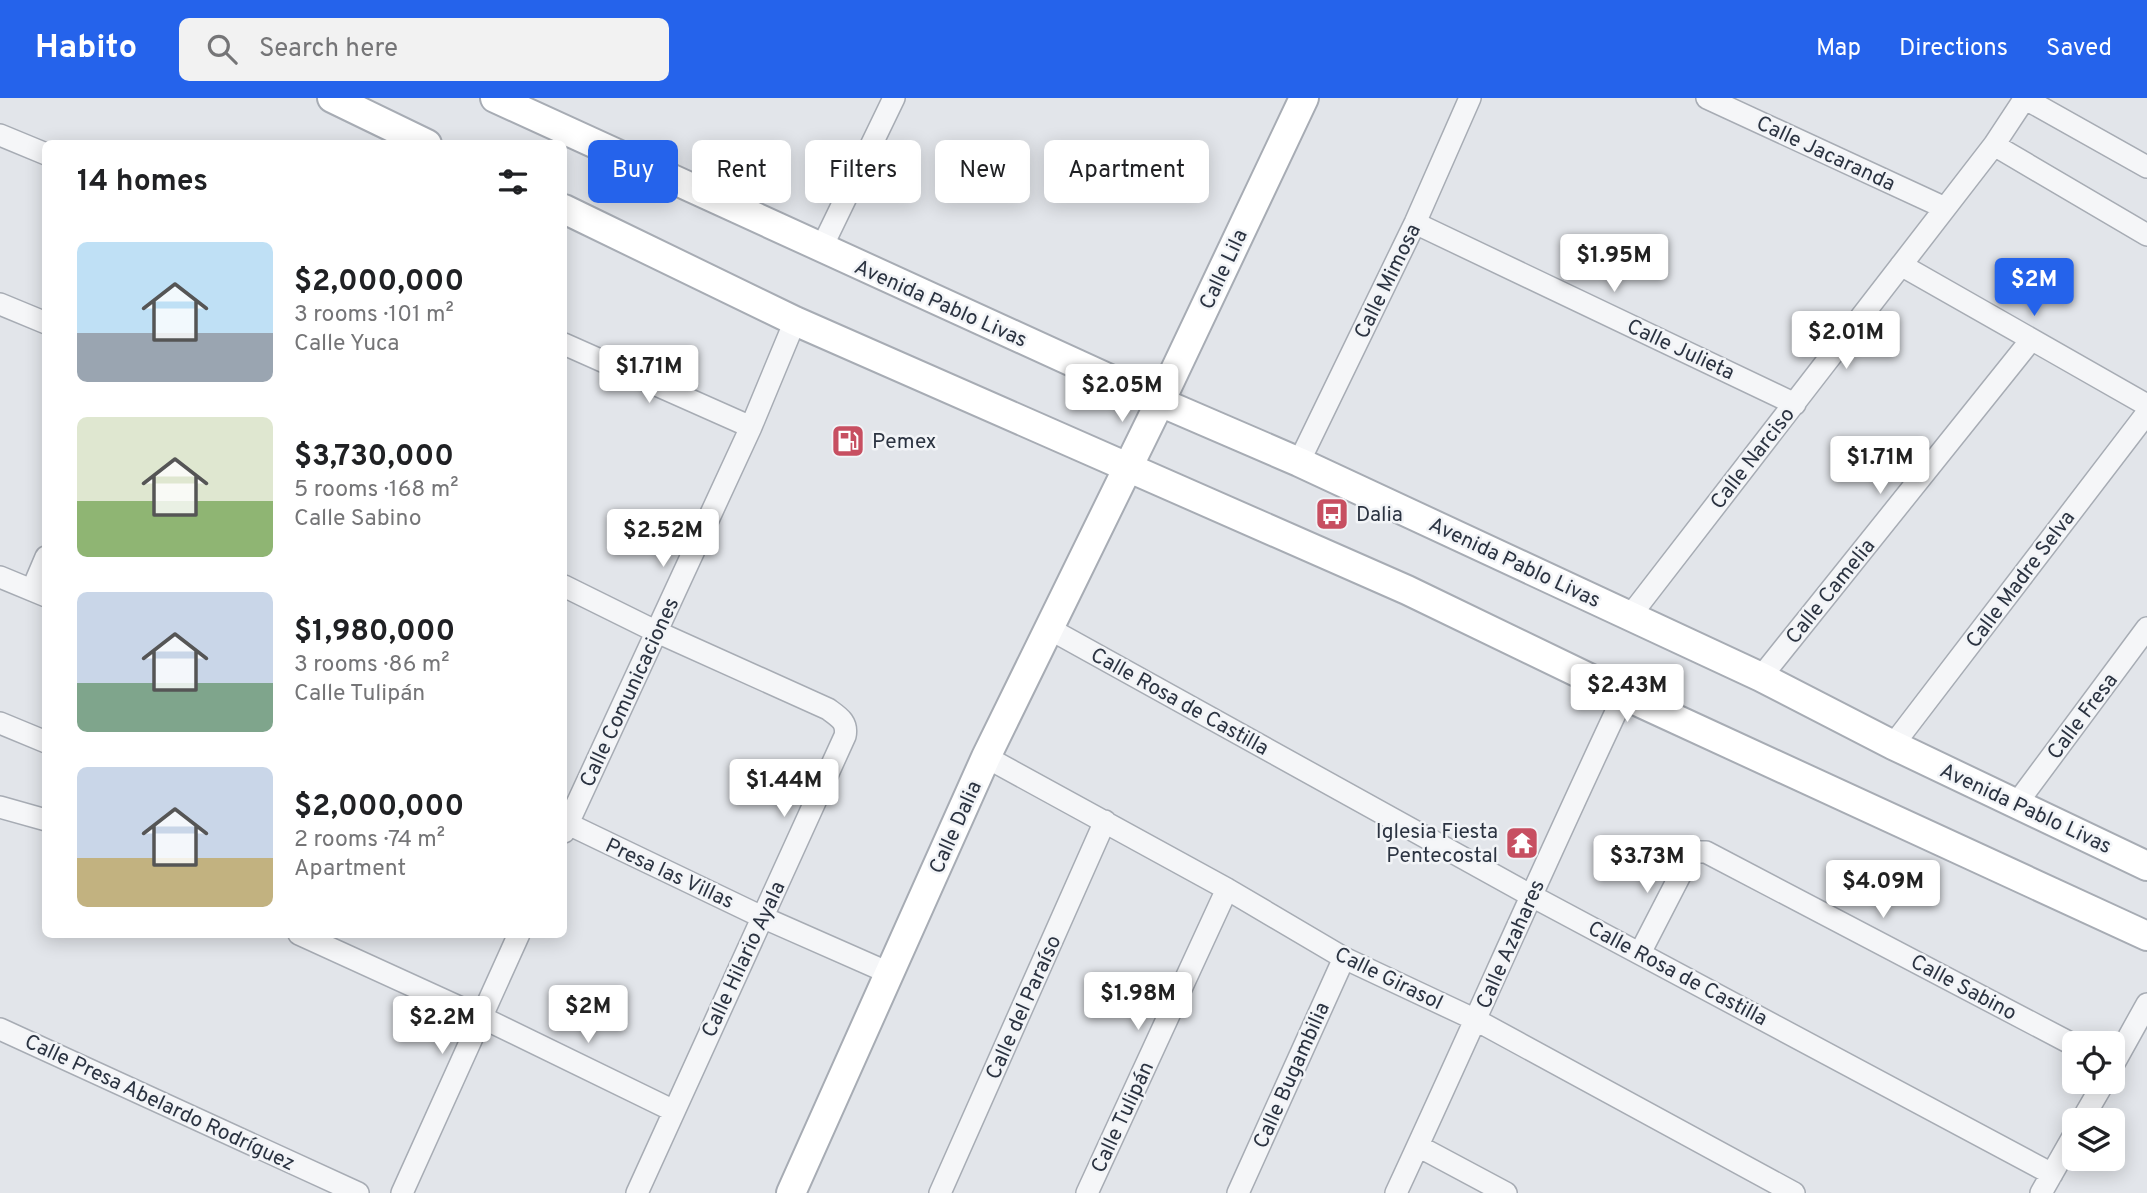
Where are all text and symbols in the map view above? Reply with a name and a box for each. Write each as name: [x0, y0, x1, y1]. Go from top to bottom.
search box: [179, 18, 669, 81]
text: Habito: [35, 28, 137, 70]
icon: search: [203, 30, 241, 68]
text: Search here: [259, 33, 398, 66]
text: Map: [1816, 34, 1861, 64]
text: Directions: [1899, 34, 2008, 64]
text: Saved: [2046, 34, 2112, 64]
street label: Calle Jacaranda: [1752, 110, 1899, 198]
chip: Buy: [588, 140, 678, 203]
chip: Rent: [692, 140, 791, 203]
chip: Filters: [805, 140, 921, 203]
chip: New: [935, 140, 1030, 203]
chip: Apartment: [1044, 140, 1209, 203]
icon: filters: [494, 163, 532, 201]
text: 14 homes: [77, 164, 208, 201]
street label: Calle Mimosa: [1349, 220, 1428, 343]
street label: Calle Lila: [1194, 225, 1255, 314]
pin: $1.95M: [1557, 234, 1671, 294]
text: $1.95M: [1576, 242, 1652, 271]
street label: Avenida Pablo Livas: [850, 254, 1031, 355]
pin: $2M: [2000, 258, 2068, 318]
text: $2,000,000: [294, 264, 464, 301]
text: $2M: [2011, 266, 2057, 295]
icon: home: [133, 270, 217, 354]
text: 3 rooms · 101 m²: [294, 301, 454, 330]
pin: $2.01M: [1789, 312, 1903, 371]
street label: Calle Julieta: [1622, 314, 1739, 387]
text: $2.01M: [1808, 319, 1884, 348]
text: Calle Yuca: [294, 330, 399, 359]
pin: $1.71M: [592, 345, 706, 405]
text: $1.71M: [615, 353, 683, 382]
pin: $2.05M: [1065, 364, 1179, 424]
text: $2.05M: [1081, 372, 1163, 401]
street label: Calle Narciso: [1705, 402, 1801, 515]
fuel station icon: Pemex: [829, 422, 867, 460]
place label: Pemex: [872, 429, 937, 456]
pin: $1.71M: [1823, 436, 1937, 496]
text: $3,730,000: [294, 439, 454, 476]
text: $1.71M: [1846, 444, 1914, 473]
icon: home: [133, 445, 217, 529]
text: 5 rooms · 168 m²: [294, 476, 459, 505]
bus stop icon: Dalia: [1313, 495, 1351, 533]
place label: Dalia: [1356, 502, 1403, 529]
text: Calle Sabino: [294, 505, 422, 534]
street label: Calle Madre Selva: [1961, 506, 2082, 654]
pin: $2.52M: [606, 510, 720, 569]
street label: Avenida Pablo Livas: [1424, 512, 1605, 615]
text: $2.52M: [623, 517, 703, 546]
street label: Calle Camelia: [1780, 534, 1882, 650]
street label: Calle Comunicaciones: [575, 593, 686, 792]
text: $1,980,000: [294, 614, 455, 651]
icon: home: [133, 620, 217, 704]
street label: Calle Rosa de Castilla: [1085, 642, 1273, 763]
text: 3 rooms · 86 m²: [294, 651, 450, 680]
pin: $2.43M: [1570, 664, 1684, 724]
street label: Calle Fresa: [2042, 668, 2125, 766]
text: $2.43M: [1587, 672, 1667, 701]
text: Calle Tulipán: [294, 680, 425, 709]
street label: Avenida Pablo Livas: [1935, 758, 2116, 861]
pin: $1.44M: [727, 760, 841, 819]
text: $1.44M: [746, 767, 822, 796]
street label: Calle Dalia: [924, 777, 989, 878]
text: $2,000,000: [294, 789, 464, 826]
icon: home: [133, 795, 217, 879]
place label: Iglesia Fiesta Pentecostal: [1376, 819, 1498, 870]
temple icon: Iglesia Fiesta Pentecostal: [1503, 824, 1541, 862]
text: 2 rooms · 74 m²: [294, 826, 445, 855]
street label: Presa las Villas: [601, 833, 738, 916]
pin: $3.73M: [1590, 836, 1704, 895]
text: $3.73M: [1609, 843, 1685, 872]
text: Apartment: [294, 855, 406, 884]
pin: $4.09M: [1826, 860, 1940, 920]
text: $4.09M: [1842, 868, 1924, 897]
street label: Calle Azahares: [1471, 876, 1552, 1013]
street label: Calle Hilario Ayala: [696, 877, 792, 1042]
street label: Calle Rosa de Castilla: [1583, 916, 1772, 1033]
street label: Calle del Paraíso: [981, 931, 1068, 1084]
street label: Calle Girasol: [1330, 942, 1447, 1017]
street label: Calle Sabino: [1906, 949, 2021, 1028]
pin: $1.98M: [1081, 972, 1195, 1032]
text: $1.98M: [1100, 980, 1176, 1009]
pin: $2M: [554, 986, 622, 1045]
text: $2M: [565, 993, 611, 1022]
pin: $2.2M: [393, 996, 491, 1056]
street label: Calle Bugambilia: [1248, 998, 1337, 1153]
text: $2.2M: [409, 1004, 475, 1033]
street label: Calle Presa Abelardo Rodríguez: [20, 1029, 299, 1178]
map controls: [2062, 1031, 2125, 1171]
button: locate: [2062, 1031, 2125, 1094]
street label: Calle Tulipán: [1086, 1058, 1161, 1178]
button: layers: [2062, 1108, 2125, 1171]

